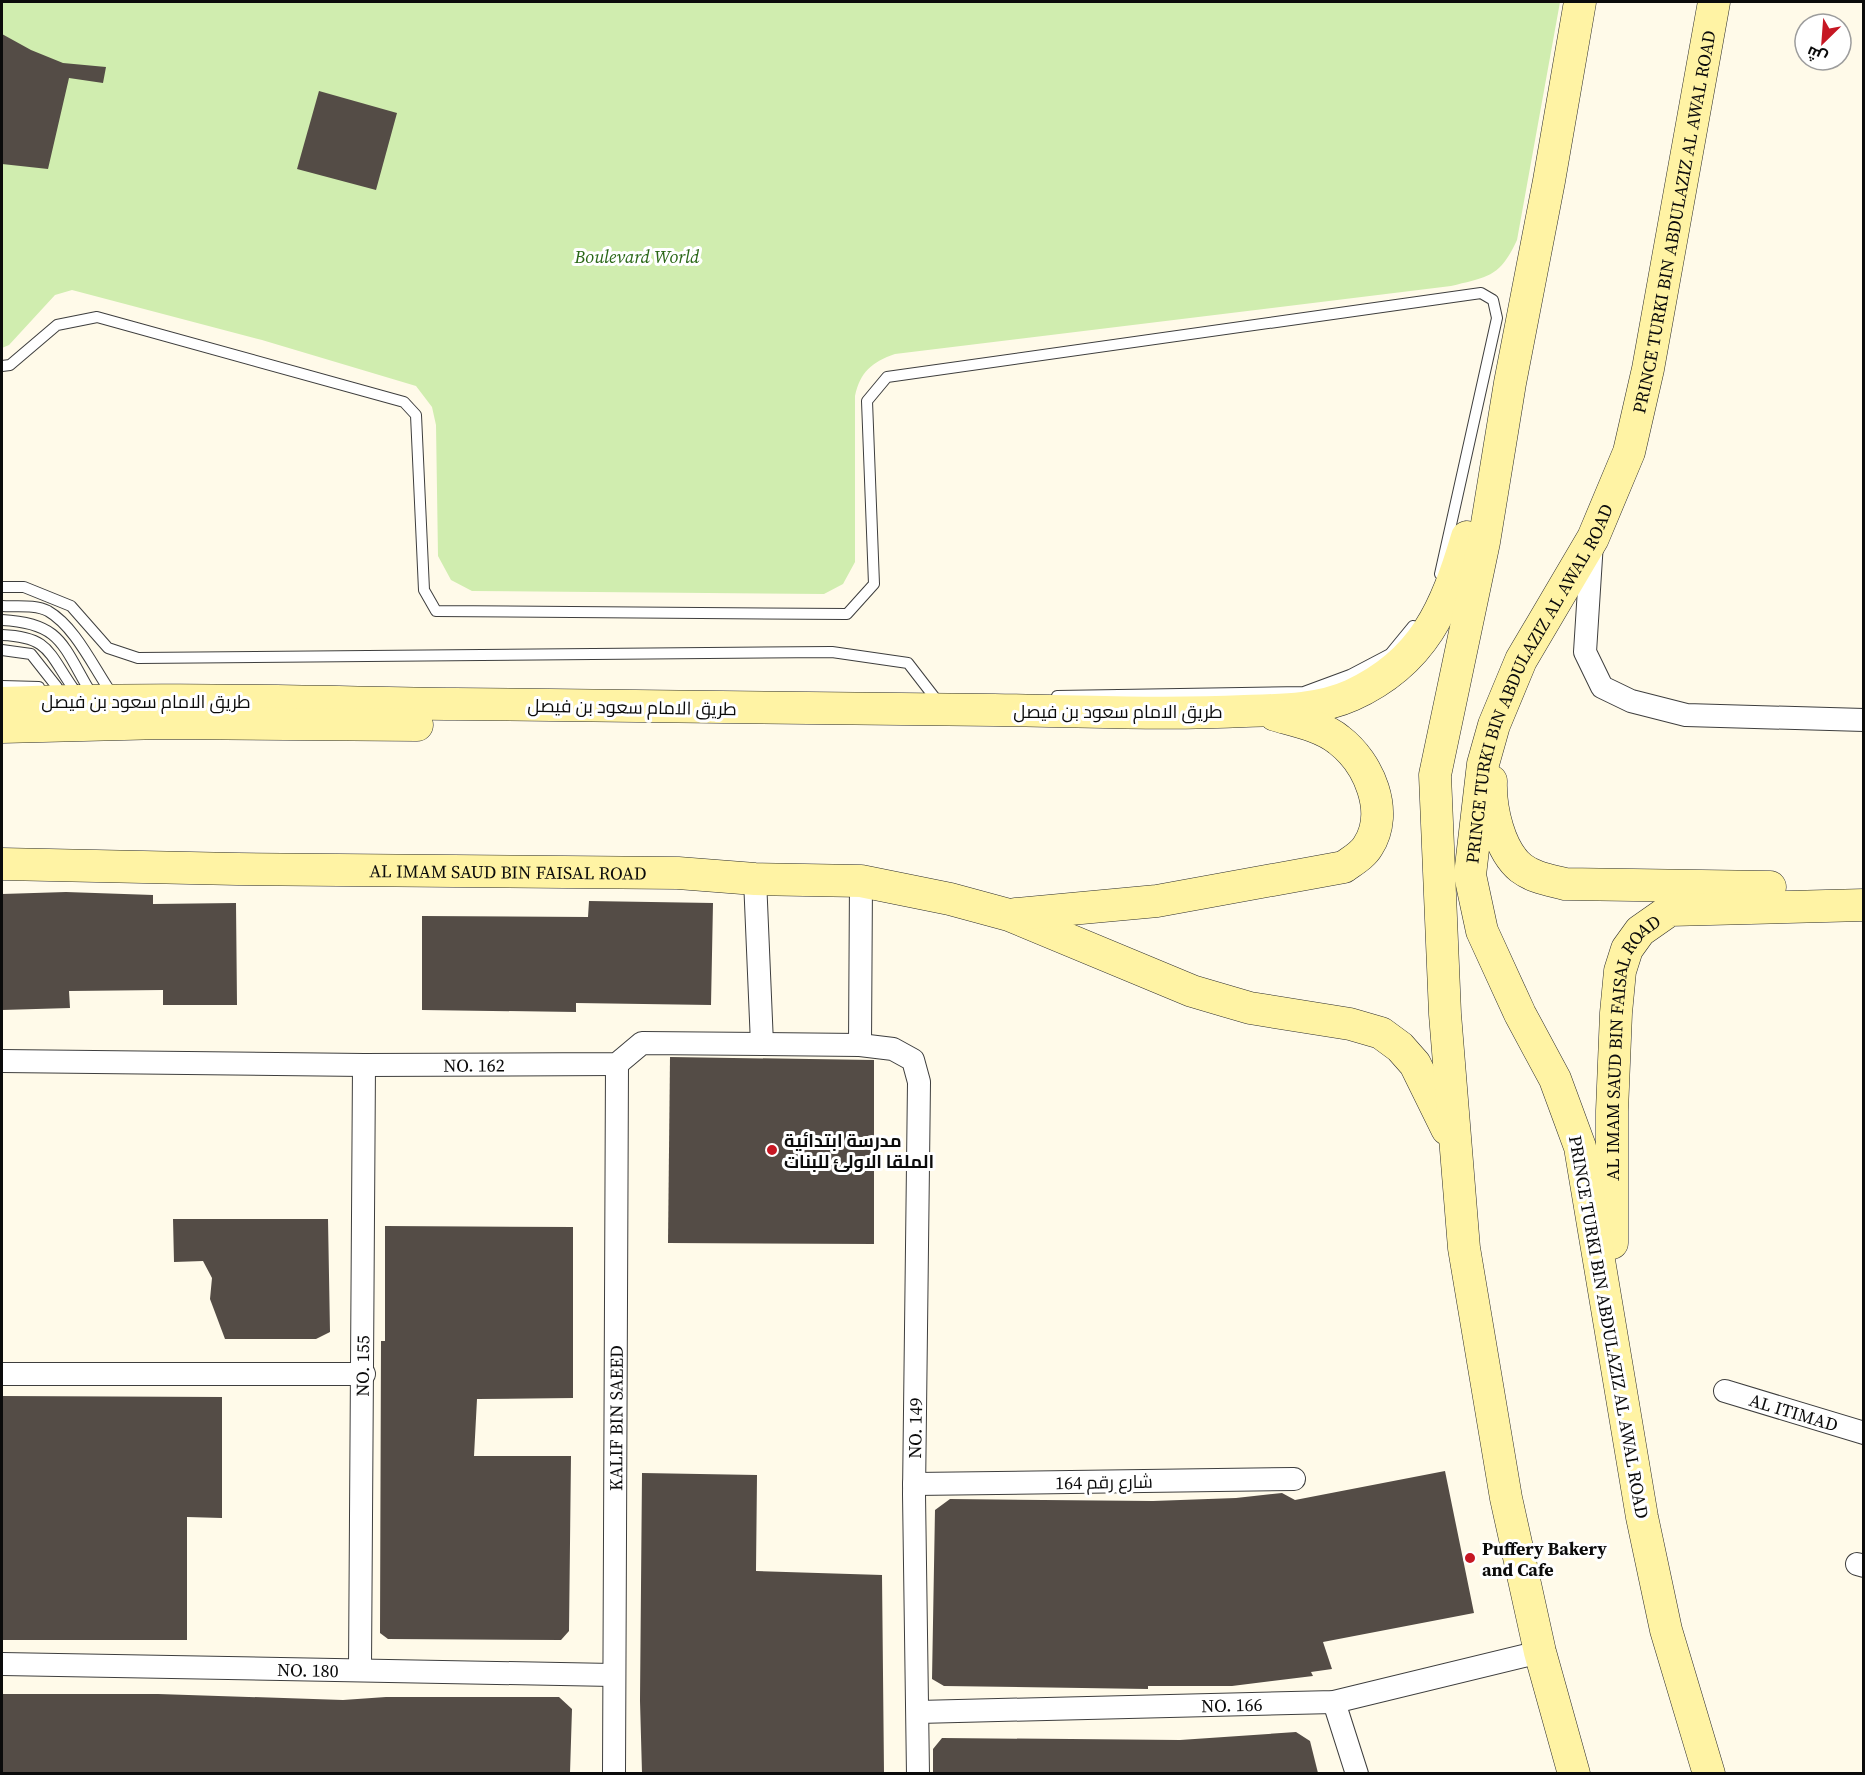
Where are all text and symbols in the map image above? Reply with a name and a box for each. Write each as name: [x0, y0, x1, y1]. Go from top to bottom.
north arrow: [1793, 12, 1853, 72]
street label: PRINCE TURKI BIN ABDULAZIZ AL AWAL ROAD: [1626, 28, 1721, 416]
text: ش: [1803, 41, 1831, 70]
park label: Boulevard World: [573, 244, 700, 269]
street label: PRINCE TURKI BIN ABDULAZIZ AL AWAL ROAD: [1459, 500, 1619, 865]
street label: طريق الامام سعود بن فيصل: [41, 689, 251, 714]
street label: طريق الامام سعود بن فيصل: [527, 693, 737, 721]
street label: طريق الامام سعود بن فيصل: [1013, 699, 1223, 724]
street label: AL IMAM SAUD BIN FAISAL ROAD: [369, 858, 647, 885]
street label: AL IMAM SAUD BIN FAISAL ROAD: [1600, 908, 1665, 1181]
street label: NO. 162: [443, 1052, 505, 1077]
place label: مدرسة ابتدائية الملقا الاولئ للبنات: [784, 1128, 934, 1174]
street label: PRINCE TURKI BIN ABDULAZIZ AL AWAL ROAD: [1563, 1133, 1655, 1521]
marker: مدرسة ابتدائية الملقا الاولئ للبنات: [765, 1143, 779, 1157]
street label: NO. 155: [349, 1335, 375, 1397]
street label: KALIF BIN SAEED: [603, 1345, 628, 1491]
street label: AL ITIMAD: [1746, 1387, 1841, 1437]
street label: NO. 149: [902, 1397, 928, 1459]
street label: شارع رقم 164: [1055, 1469, 1153, 1495]
place label: Puffery Bakery and Cafe: [1482, 1536, 1607, 1582]
marker: Puffery Bakery and Cafe: [1463, 1551, 1477, 1565]
street label: NO. 180: [277, 1656, 339, 1683]
street label: NO. 166: [1201, 1691, 1263, 1718]

